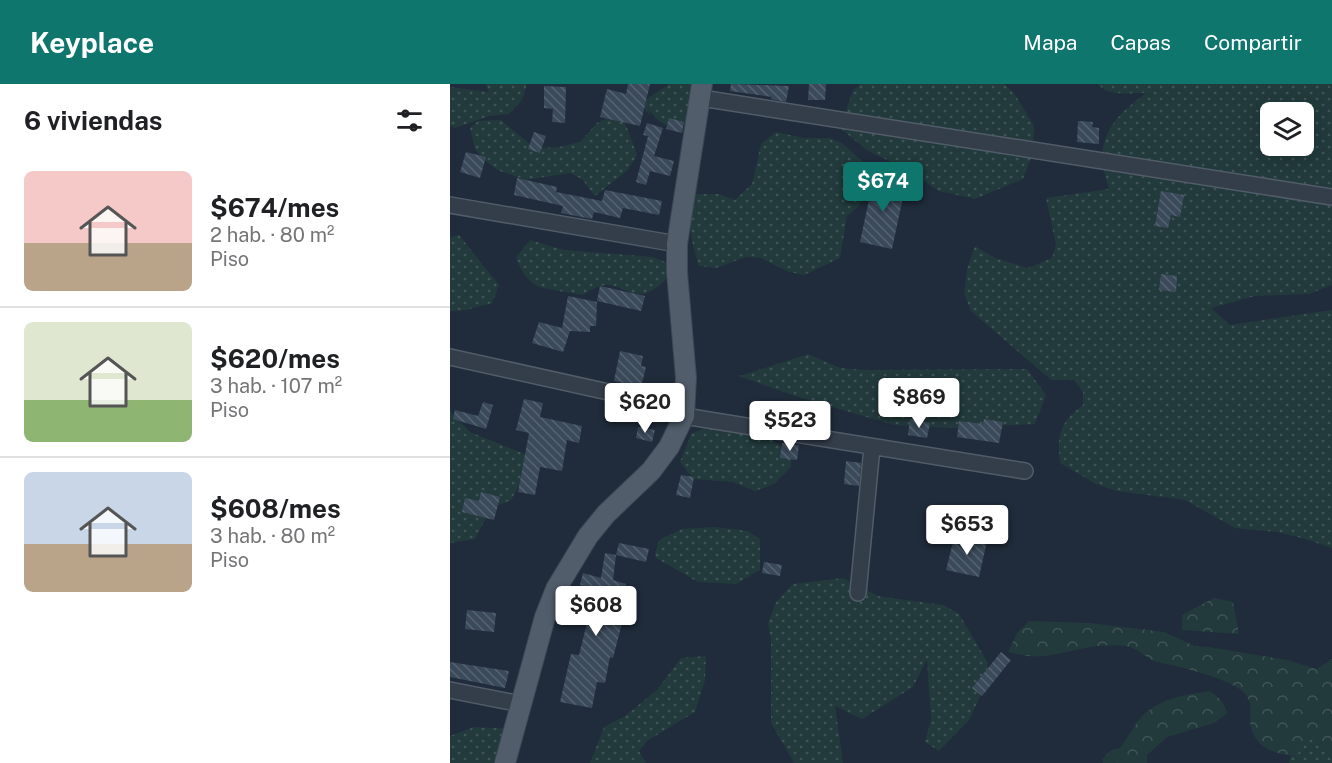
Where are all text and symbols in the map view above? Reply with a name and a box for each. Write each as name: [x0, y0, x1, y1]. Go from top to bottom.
text: Keyplace: [30, 26, 154, 59]
text: Mapa: [1023, 30, 1077, 55]
text: Capas: [1110, 30, 1171, 55]
text: Compartir: [1204, 30, 1302, 55]
map controls: [1260, 102, 1314, 156]
button: layers: [1260, 102, 1314, 156]
icon: filters: [393, 104, 426, 137]
text: 6 viviendas: [24, 105, 162, 136]
pin: $674: [847, 162, 919, 213]
text: $674: [857, 169, 909, 193]
text: $674/mes: [210, 192, 339, 223]
icon: home: [72, 195, 144, 267]
text: 2 hab. · 80 m²: [210, 223, 334, 247]
text: Piso: [210, 247, 249, 271]
text: $620/mes: [210, 343, 340, 374]
icon: home: [72, 346, 144, 418]
text: 3 hab. · 107 m²: [210, 374, 342, 398]
pin: $869: [883, 378, 955, 429]
pin: $620: [609, 383, 681, 434]
text: $869: [892, 385, 946, 409]
text: $620: [619, 390, 671, 414]
text: Piso: [210, 398, 249, 422]
pin: $523: [754, 401, 826, 452]
text: $523: [763, 408, 817, 432]
text: $608/mes: [210, 493, 341, 524]
icon: home: [72, 496, 144, 568]
pin: $653: [931, 505, 1003, 556]
text: $653: [940, 512, 994, 536]
text: 3 hab. · 80 m²: [210, 524, 335, 548]
text: Piso: [210, 548, 249, 572]
pin: $608: [560, 586, 632, 637]
text: $608: [569, 593, 623, 617]

